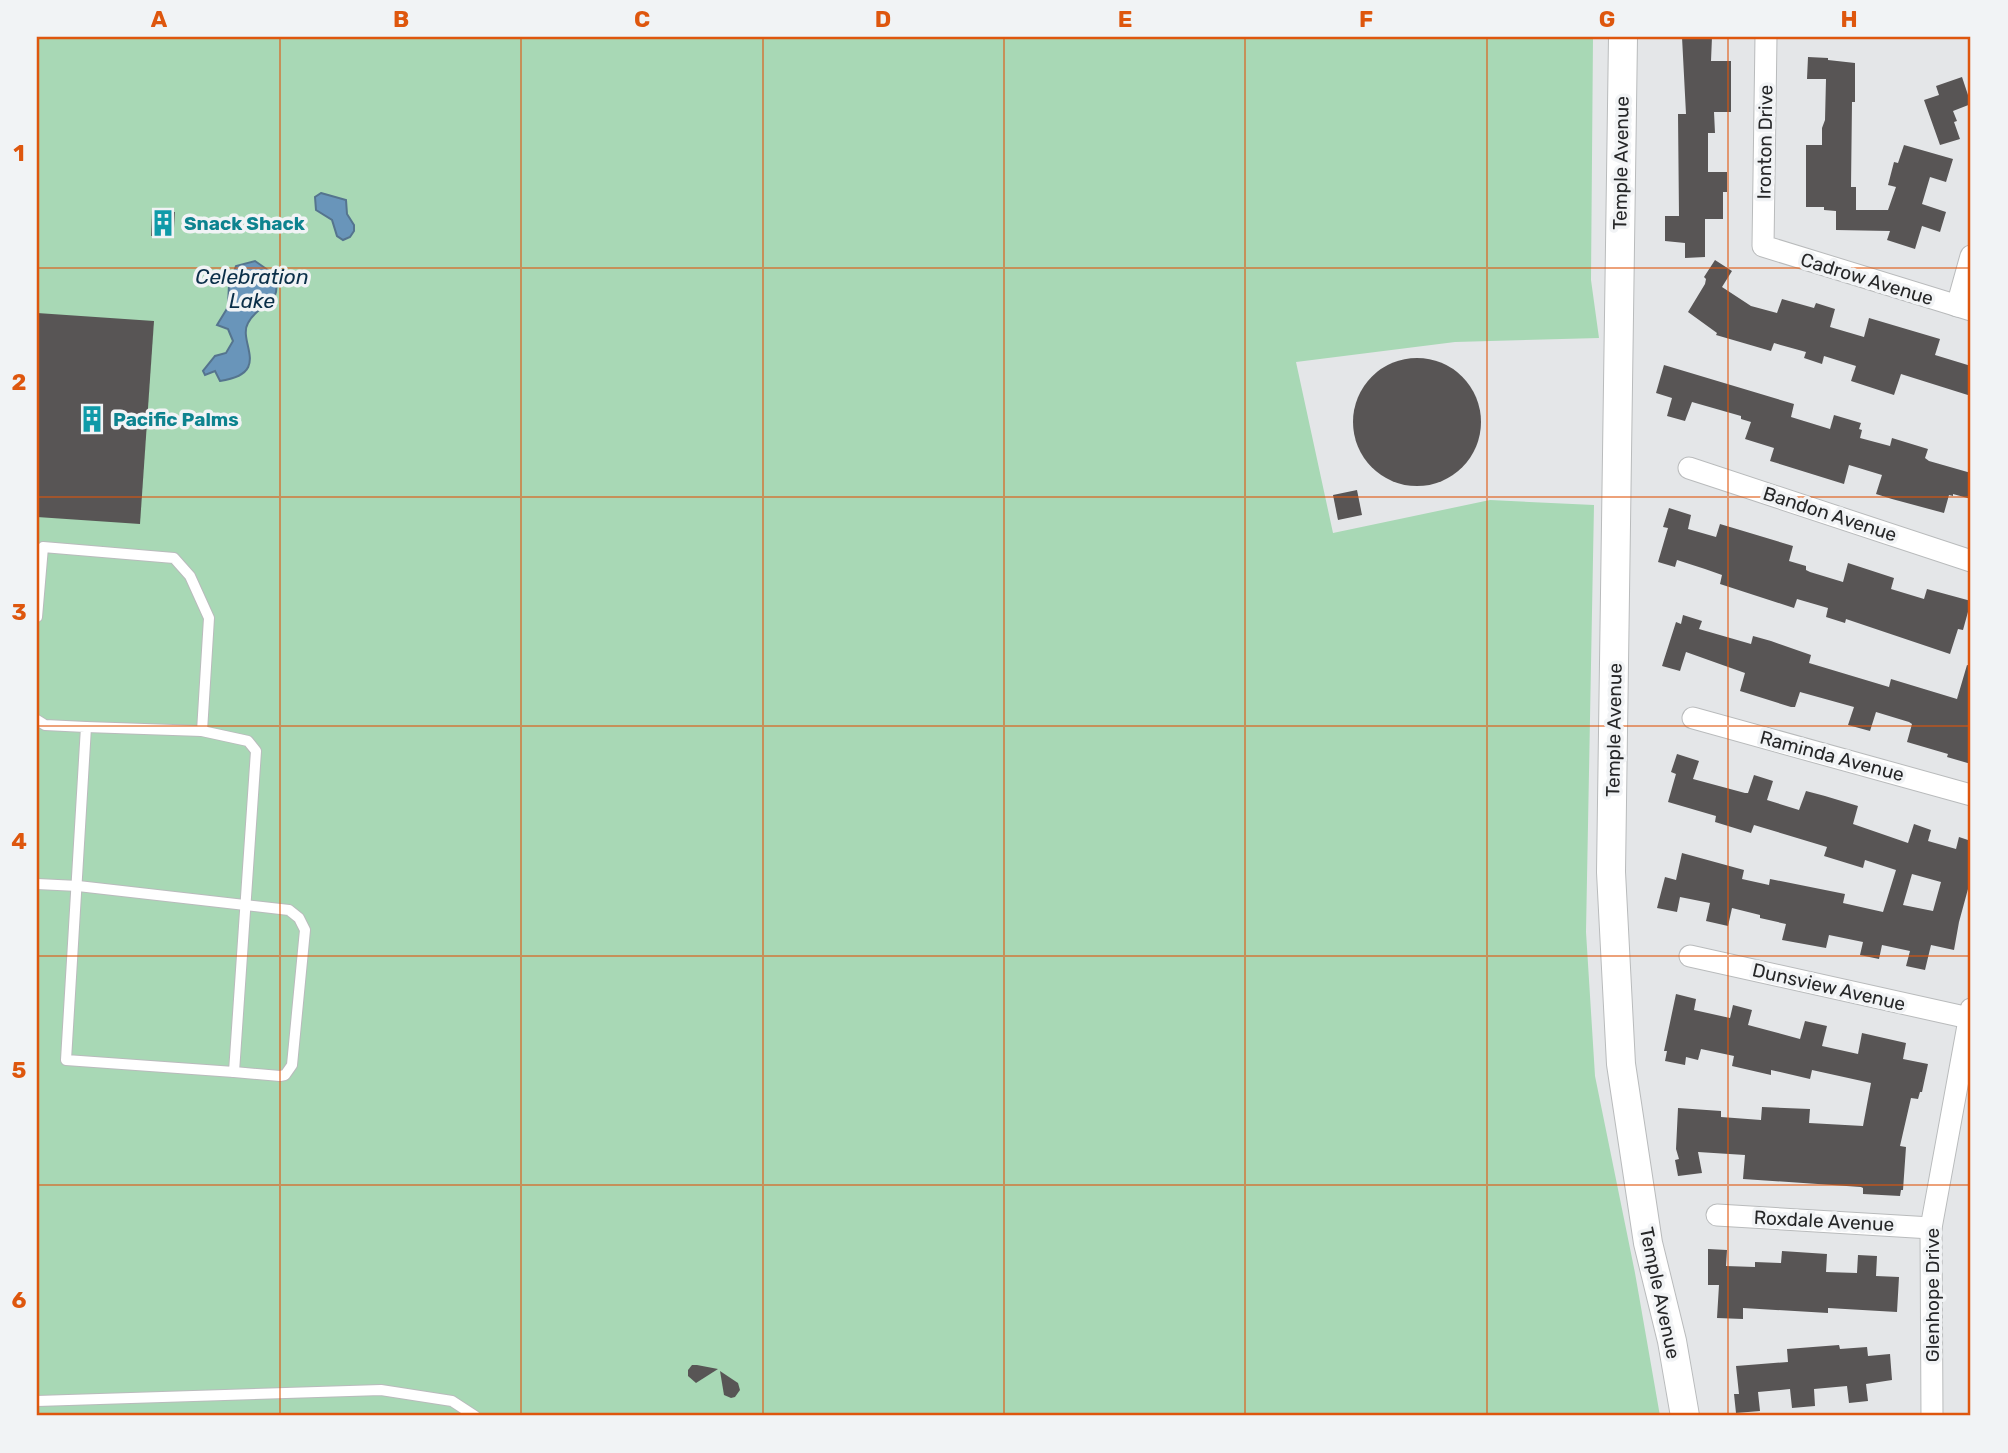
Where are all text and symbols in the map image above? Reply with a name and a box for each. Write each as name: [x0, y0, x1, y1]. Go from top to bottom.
text: A: [151, 5, 168, 33]
text: B: [393, 5, 409, 33]
text: C: [634, 5, 650, 33]
text: D: [875, 5, 891, 33]
text: E: [1118, 5, 1132, 33]
text: F: [1359, 5, 1373, 33]
text: G: [1599, 5, 1615, 33]
text: H: [1840, 5, 1858, 33]
street label: Ironton Drive: [1753, 84, 1777, 200]
street label: Temple Avenue: [1608, 96, 1634, 230]
text: 1: [13, 139, 25, 167]
building icon: Snack Shack: [148, 208, 178, 238]
place label: Snack Shack: [184, 212, 305, 235]
street label: Cadrow Avenue: [1798, 248, 1936, 310]
water label: Celebration Lake: [195, 264, 309, 313]
text: 2: [12, 368, 26, 396]
building icon: Pacific Palms: [77, 404, 107, 434]
place label: Pacific Palms: [113, 408, 239, 431]
street label: Bandon Avenue: [1760, 482, 1900, 546]
text: 3: [11, 598, 27, 626]
street label: Temple Avenue: [1601, 663, 1627, 797]
street label: Raminda Avenue: [1757, 726, 1907, 786]
text: 4: [11, 827, 27, 855]
street label: Dunsview Avenue: [1750, 958, 1908, 1016]
text: 5: [12, 1056, 27, 1084]
street label: Roxdale Avenue: [1753, 1206, 1895, 1236]
street label: Temple Avenue: [1635, 1225, 1685, 1361]
street label: Glenhope Drive: [1921, 1228, 1944, 1362]
text: 6: [12, 1286, 27, 1314]

